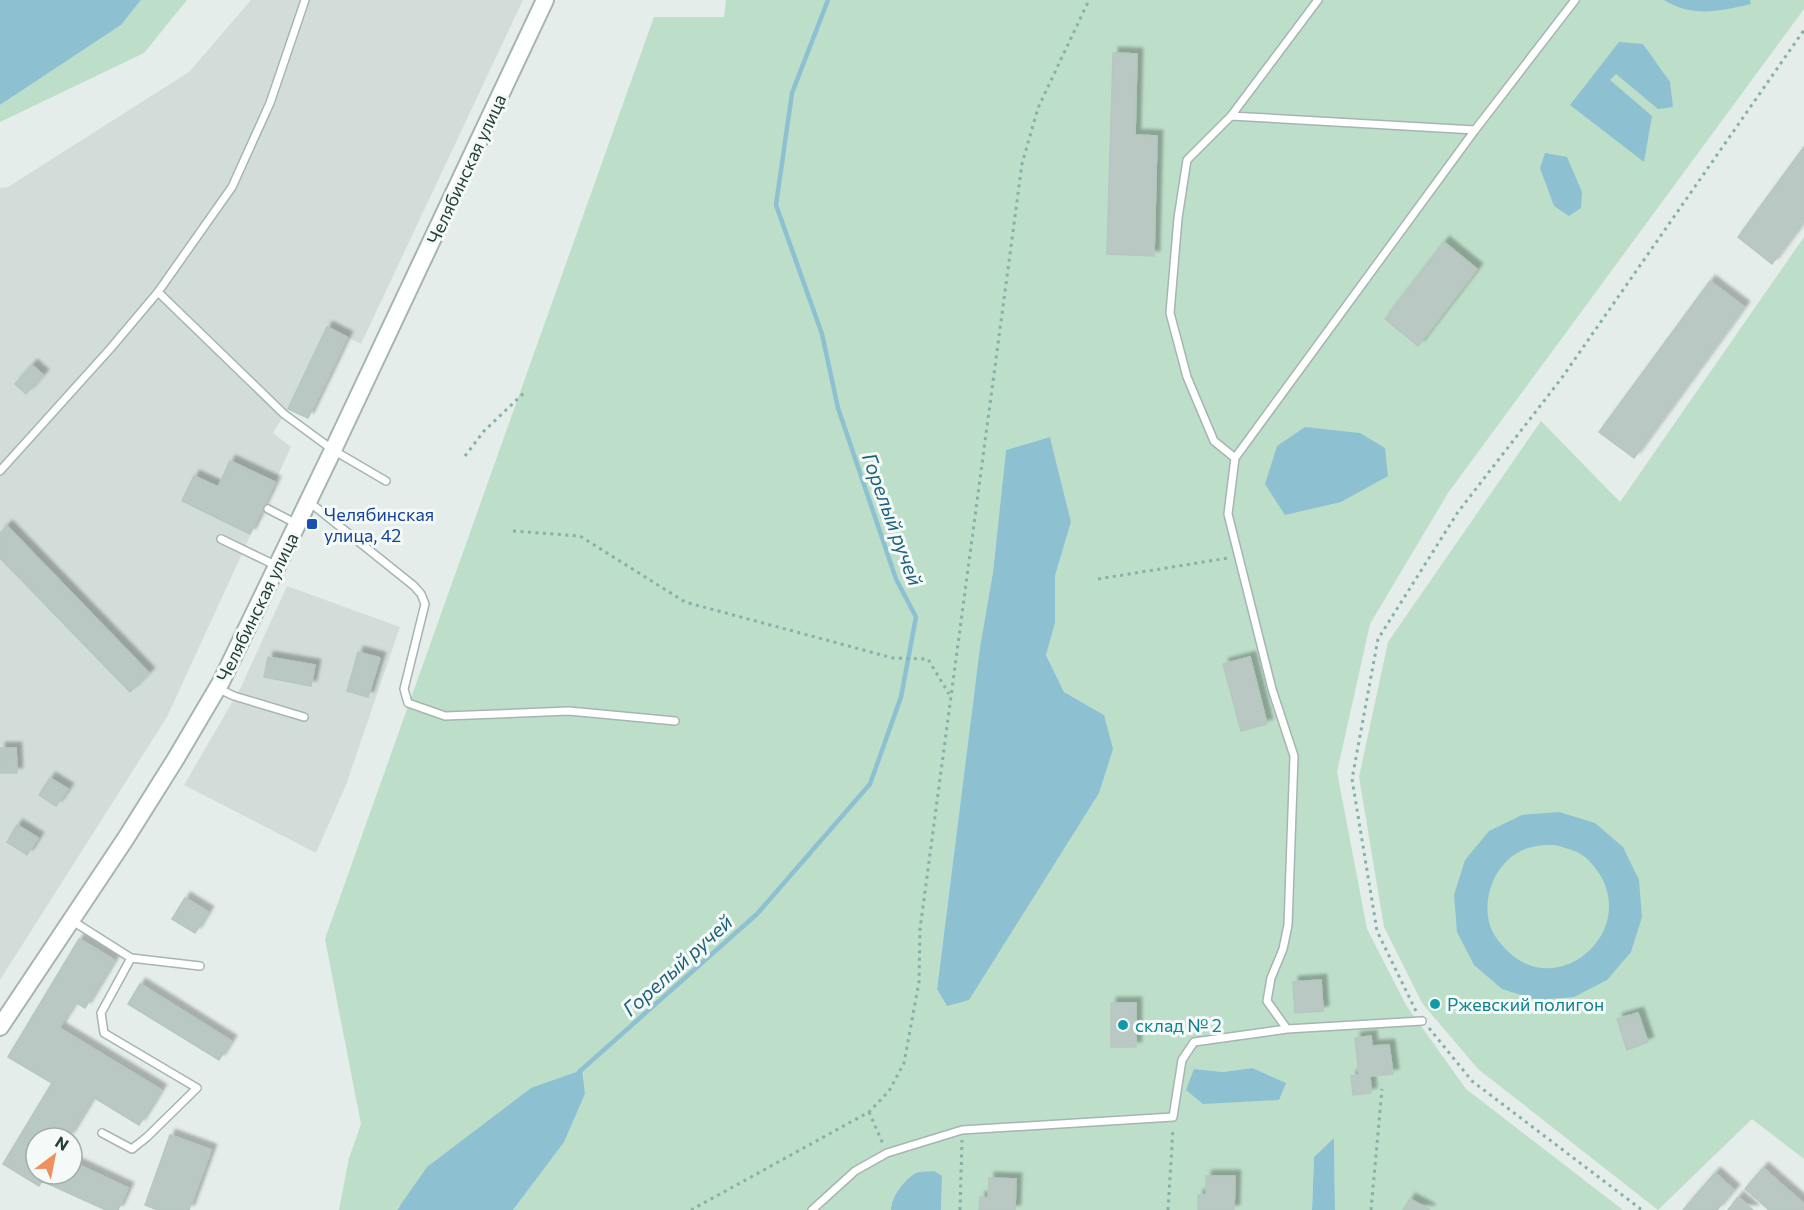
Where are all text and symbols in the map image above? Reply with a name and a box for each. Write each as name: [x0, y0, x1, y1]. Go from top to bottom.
street label: Челябинская улица: [422, 90, 510, 248]
water label: Горелый ручей: [858, 449, 928, 589]
place label: Челябинская улица, 42: [324, 503, 434, 546]
marker: Челябинская улица, 42: [305, 517, 319, 531]
street label: Челябинская улица: [211, 529, 303, 685]
water label: Горелый ручей: [617, 909, 737, 1021]
place label: Ржевский полигон: [1447, 993, 1604, 1015]
marker: Ржевский полигон: [1428, 997, 1442, 1011]
place label: склад № 2: [1135, 1014, 1222, 1036]
marker: склад № 2: [1116, 1018, 1130, 1032]
north arrow: [24, 1126, 84, 1186]
text: N: [52, 1132, 72, 1154]

